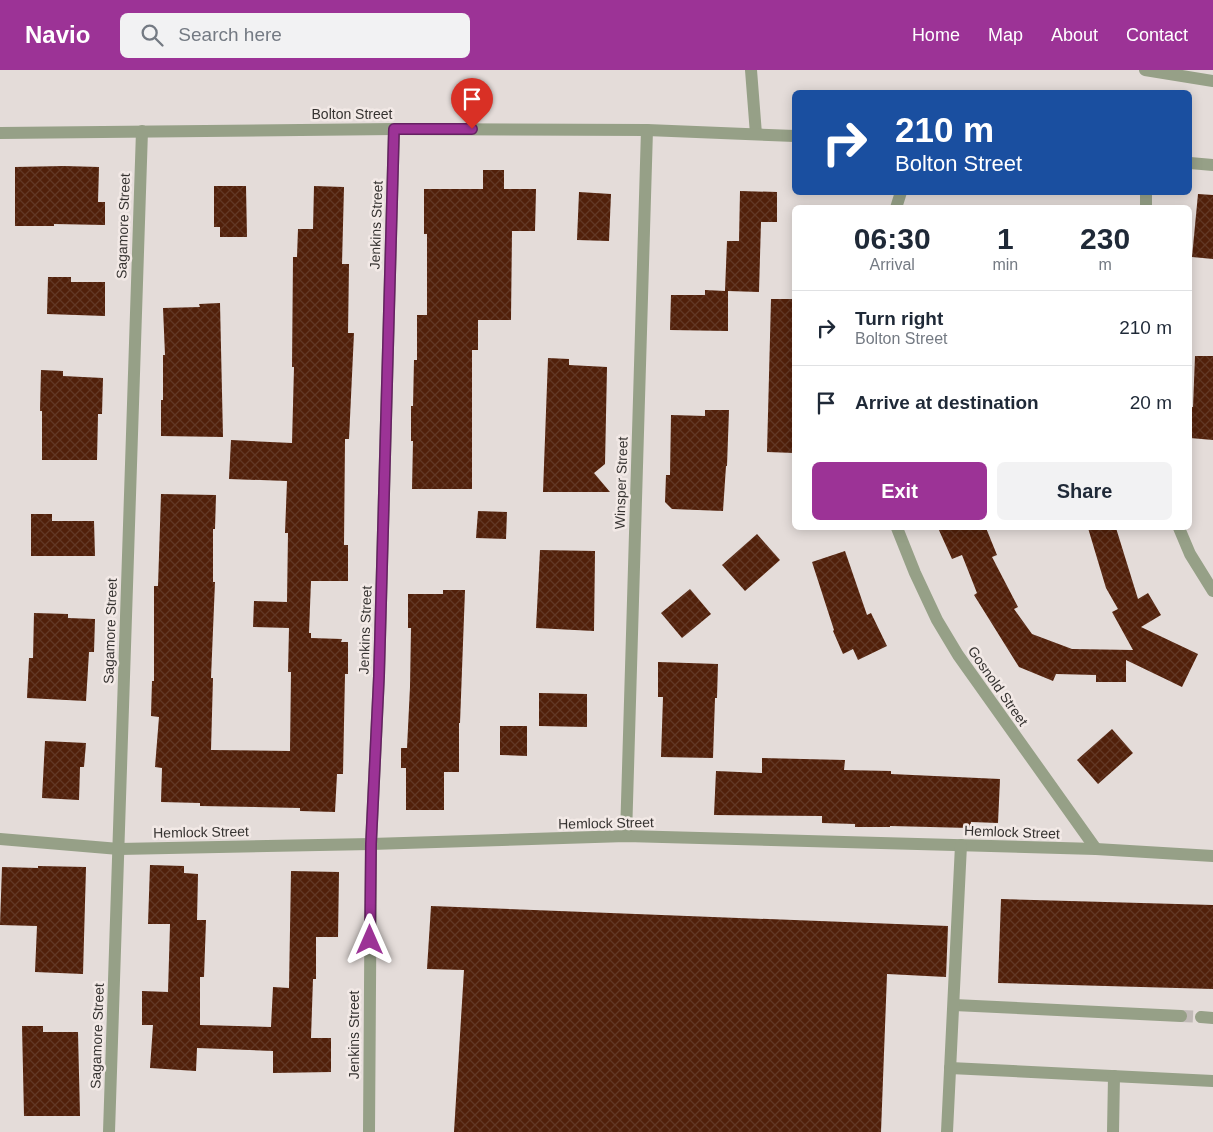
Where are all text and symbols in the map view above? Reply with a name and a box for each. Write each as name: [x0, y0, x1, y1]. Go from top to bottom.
search box: [120, 13, 470, 58]
text: Navio: [25, 21, 90, 48]
icon: search: [138, 21, 166, 49]
text: Search here: [178, 24, 282, 45]
text: Home: [912, 25, 960, 45]
text: Map: [988, 25, 1023, 45]
text: About: [1051, 25, 1098, 45]
text: Contact: [1126, 25, 1188, 45]
pin: [451, 78, 493, 129]
icon: arrive: [458, 85, 486, 113]
street label: Bolton Street: [312, 106, 393, 122]
icon: right: [812, 110, 877, 175]
text: 210 m: [895, 110, 994, 149]
text: Bolton Street: [895, 151, 1022, 176]
street label: Sagamore Street: [113, 173, 133, 279]
street label: Jenkins Street: [366, 180, 386, 270]
text: 06:30: [854, 222, 931, 255]
text: 1: [997, 222, 1014, 255]
text: 230: [1080, 222, 1130, 255]
text: Arrival: [870, 256, 915, 273]
text: min: [992, 256, 1018, 273]
text: m: [1098, 256, 1112, 273]
text: Turn right: [855, 308, 943, 329]
icon: right: [812, 314, 840, 342]
text: 210 m: [1119, 317, 1172, 338]
text: Bolton Street: [855, 330, 948, 347]
icon: arrive: [812, 389, 840, 417]
text: Arrive at destination: [855, 392, 1039, 413]
text: 20 m: [1130, 392, 1172, 413]
street label: Winsper Street: [611, 436, 631, 530]
button: Exit: [812, 462, 987, 520]
button: Share: [997, 462, 1172, 520]
street label: Sagamore Street: [100, 578, 120, 684]
street label: Jenkins Street: [355, 585, 375, 675]
street label: Gosnold Street: [965, 643, 1031, 729]
street label: Hemlock Street: [558, 814, 654, 832]
street label: Hemlock Street: [964, 822, 1060, 842]
street label: Hemlock Street: [153, 823, 249, 841]
position arrow: [343, 913, 395, 965]
street label: Sagamore Street: [87, 983, 107, 1089]
street label: Jenkins Street: [346, 991, 362, 1079]

